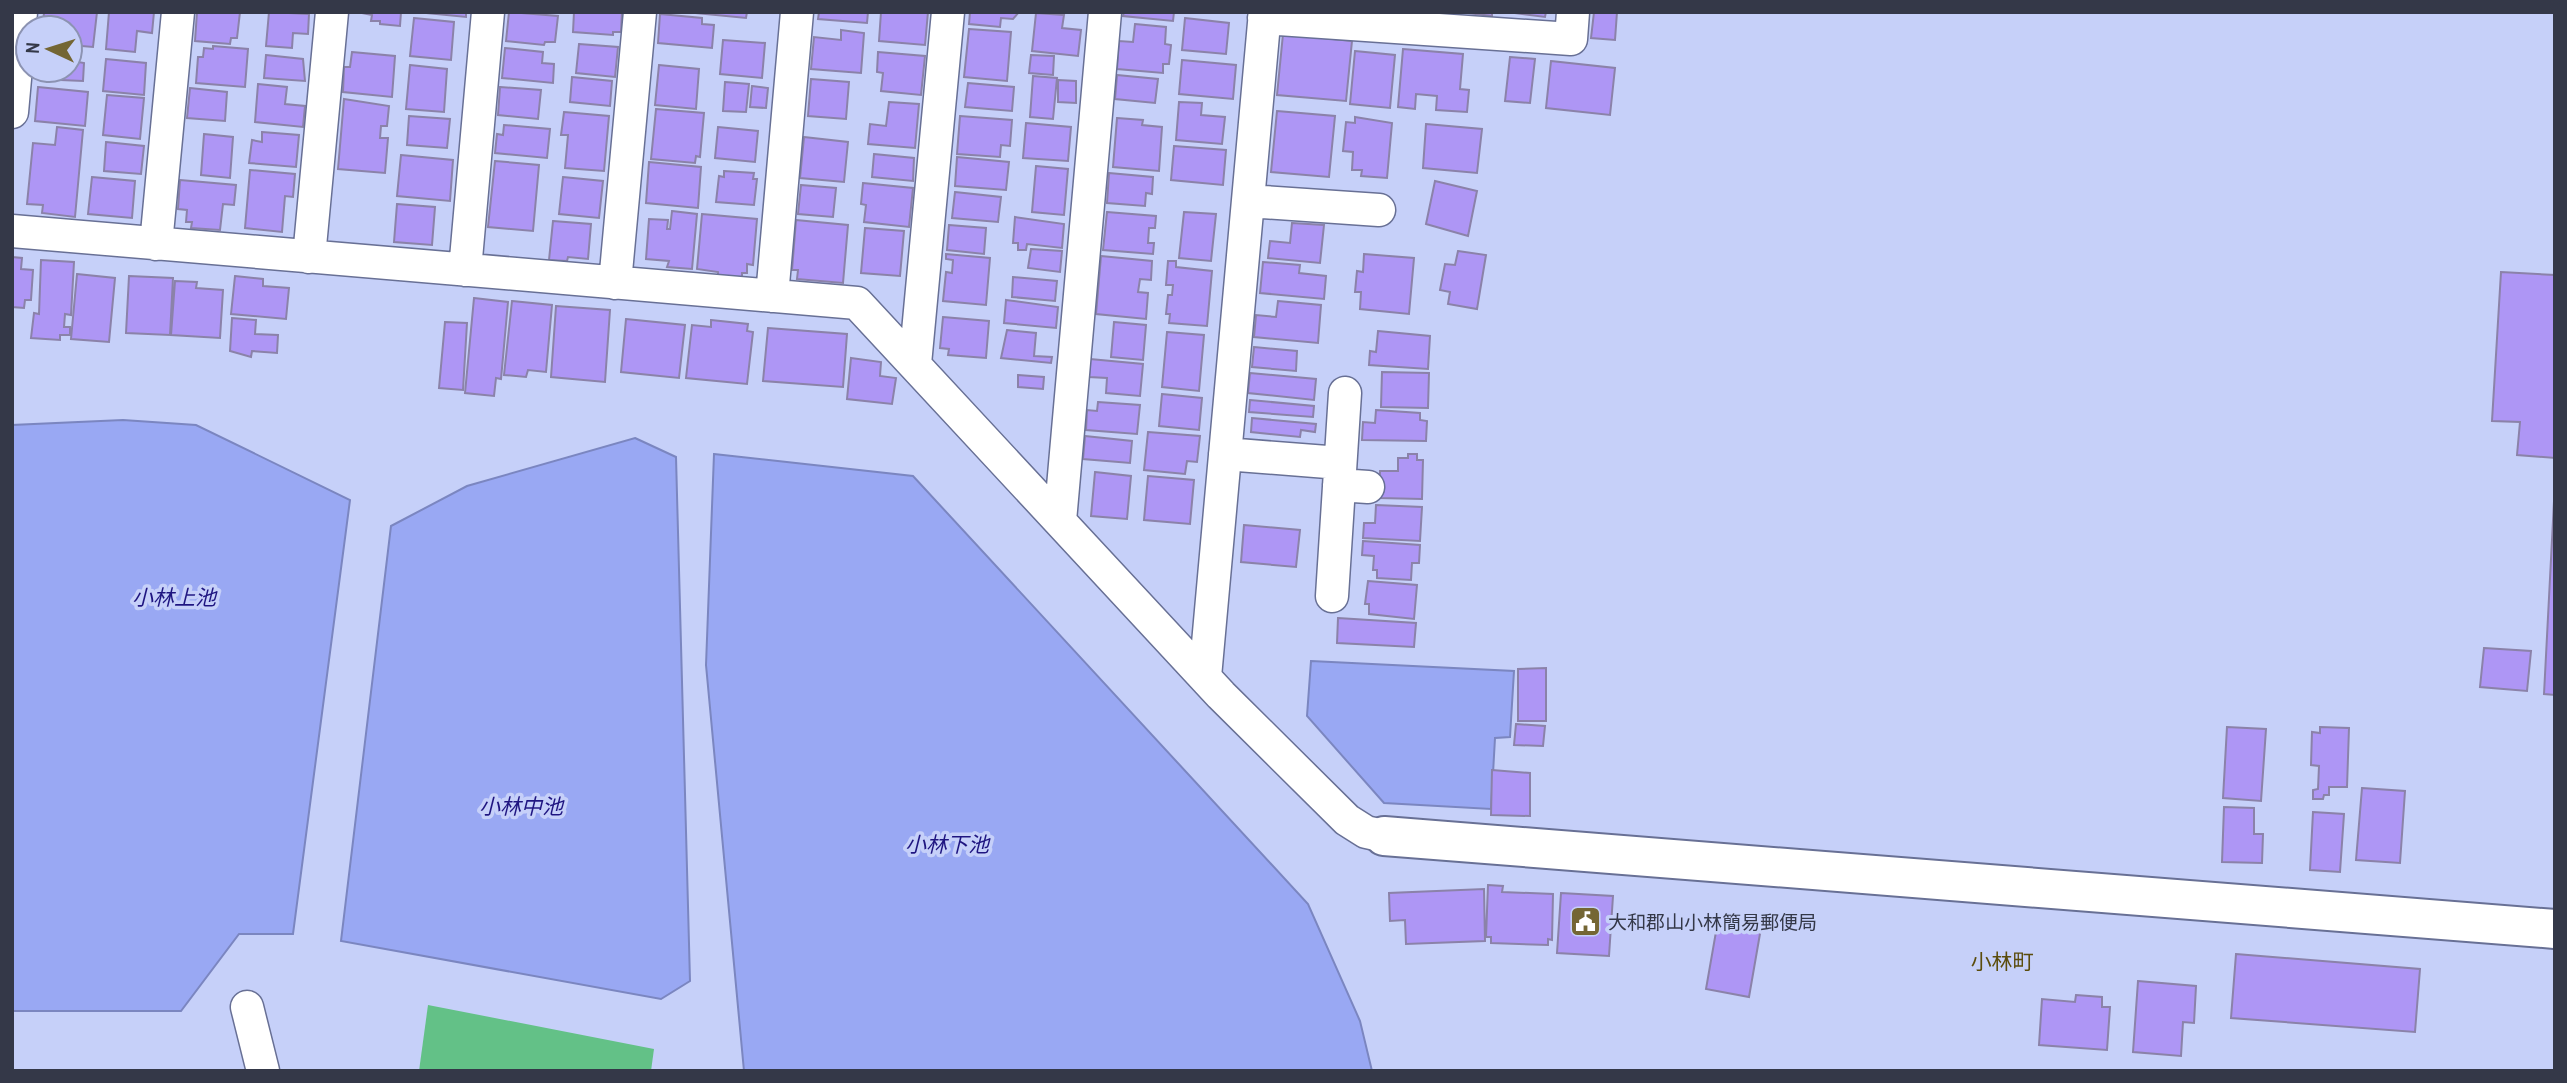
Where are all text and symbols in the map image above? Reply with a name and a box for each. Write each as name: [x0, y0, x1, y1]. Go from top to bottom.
north arrow: [14, 14, 84, 84]
text: N: [19, 41, 45, 54]
water label: 小林上池: [132, 583, 218, 612]
water label: 小林中池: [479, 792, 565, 821]
water label: 小林下池: [905, 830, 991, 859]
public building icon: 大和郡山小林簡易郵便局: [1568, 905, 1602, 939]
place label: 大和郡山小林簡易郵便局: [1608, 909, 1817, 935]
district label: 小林町: [1971, 947, 2034, 976]

